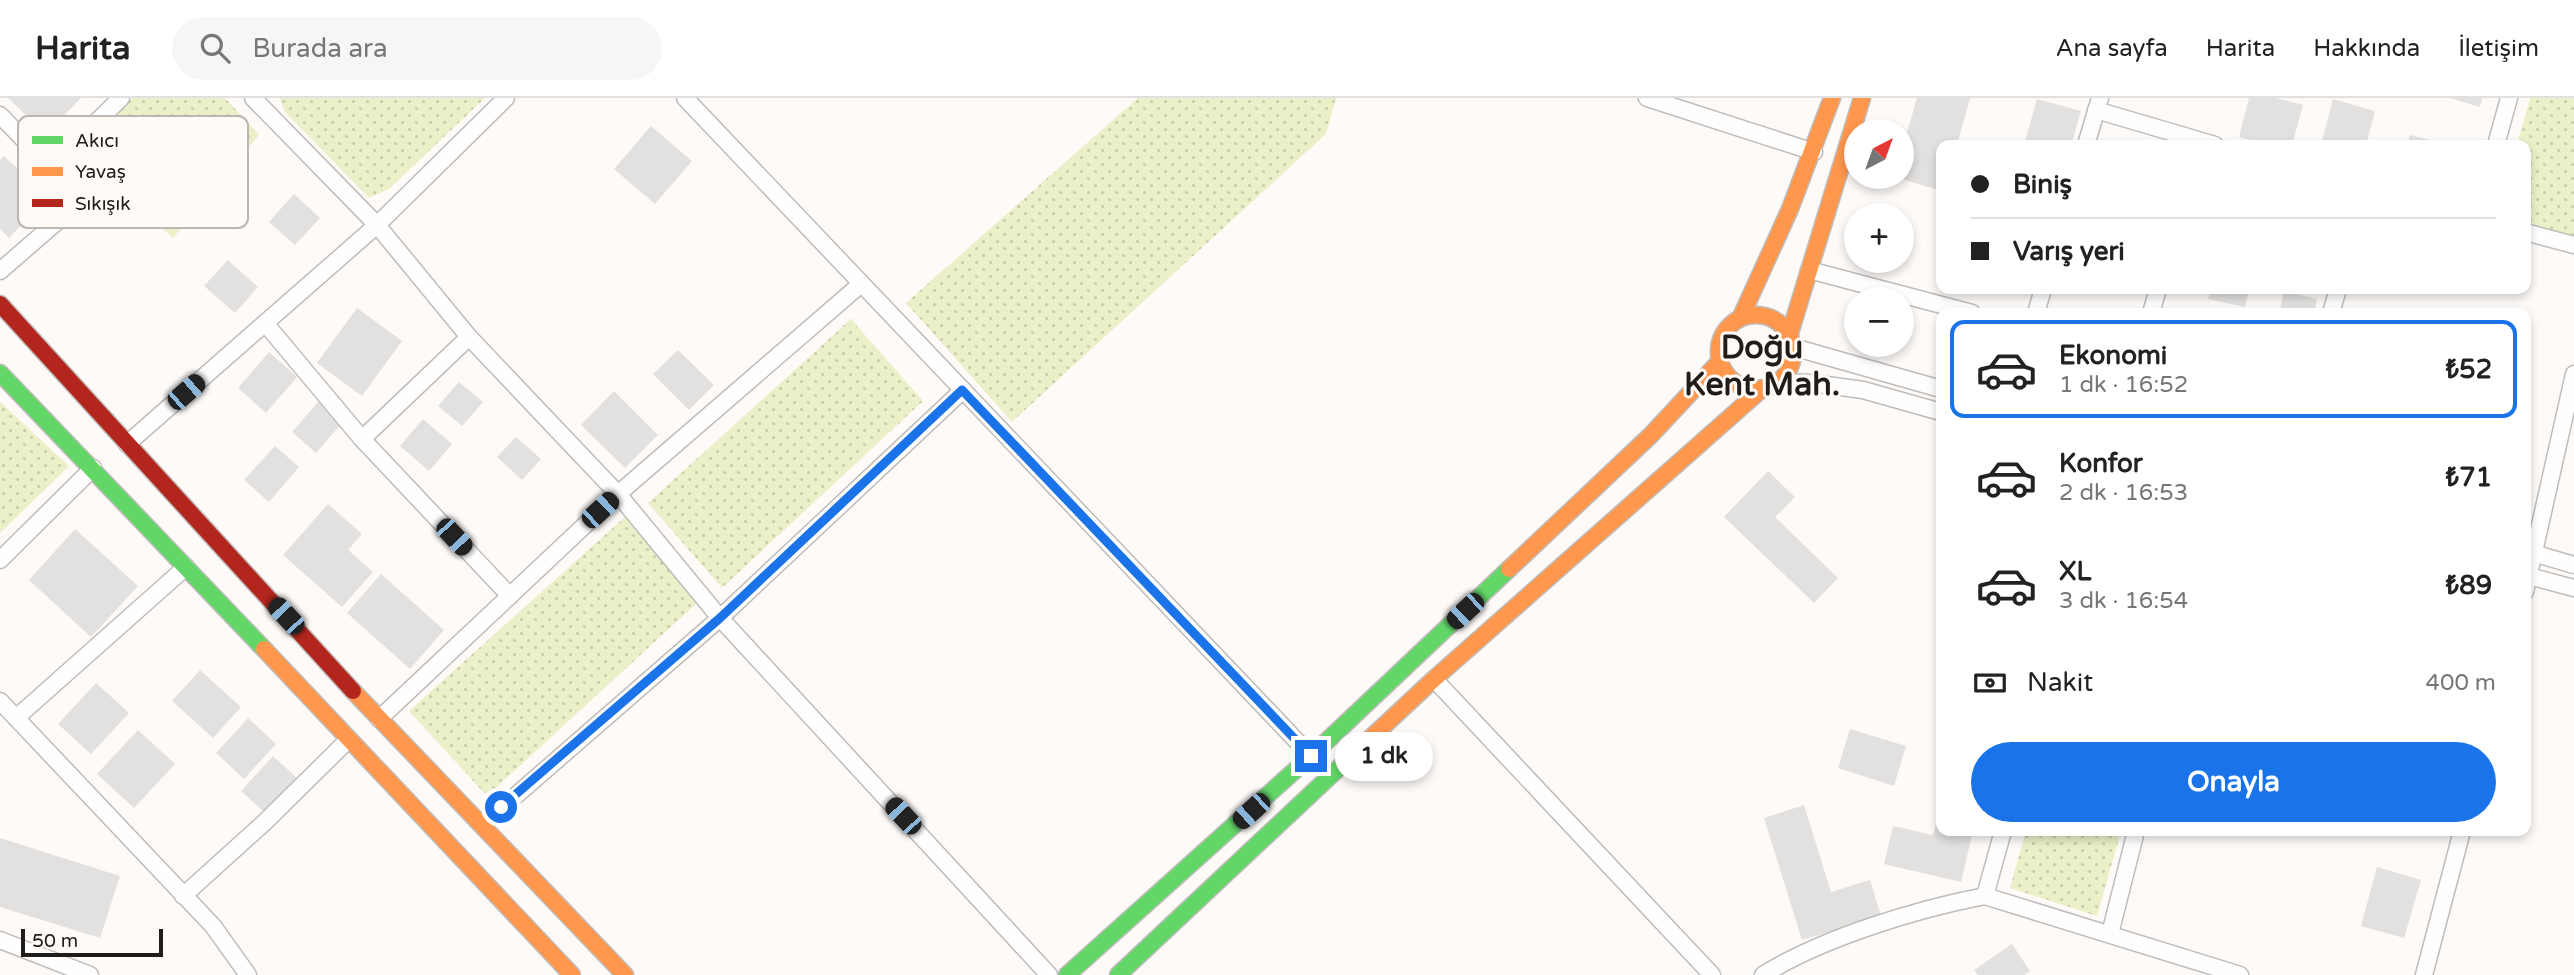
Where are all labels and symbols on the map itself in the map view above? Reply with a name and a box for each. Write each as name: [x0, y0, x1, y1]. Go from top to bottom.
legend: [18, 116, 248, 228]
north arrow: [1844, 119, 1914, 189]
text: Akıcı: [75, 130, 119, 152]
text: Yavaş: [75, 161, 126, 183]
text: Sıkışık: [75, 193, 131, 215]
district label: Doğu Kent Mah.: [1684, 329, 1840, 404]
car: [164, 370, 209, 414]
car: [578, 488, 623, 532]
car: [432, 514, 477, 560]
car: [1443, 589, 1488, 633]
car: [264, 593, 309, 639]
callout: 1 dk: [1336, 732, 1434, 780]
route end: [1295, 740, 1327, 772]
car: [1229, 789, 1274, 833]
route start: [485, 791, 517, 823]
car: [881, 793, 926, 839]
scale bar: [21, 926, 163, 958]

